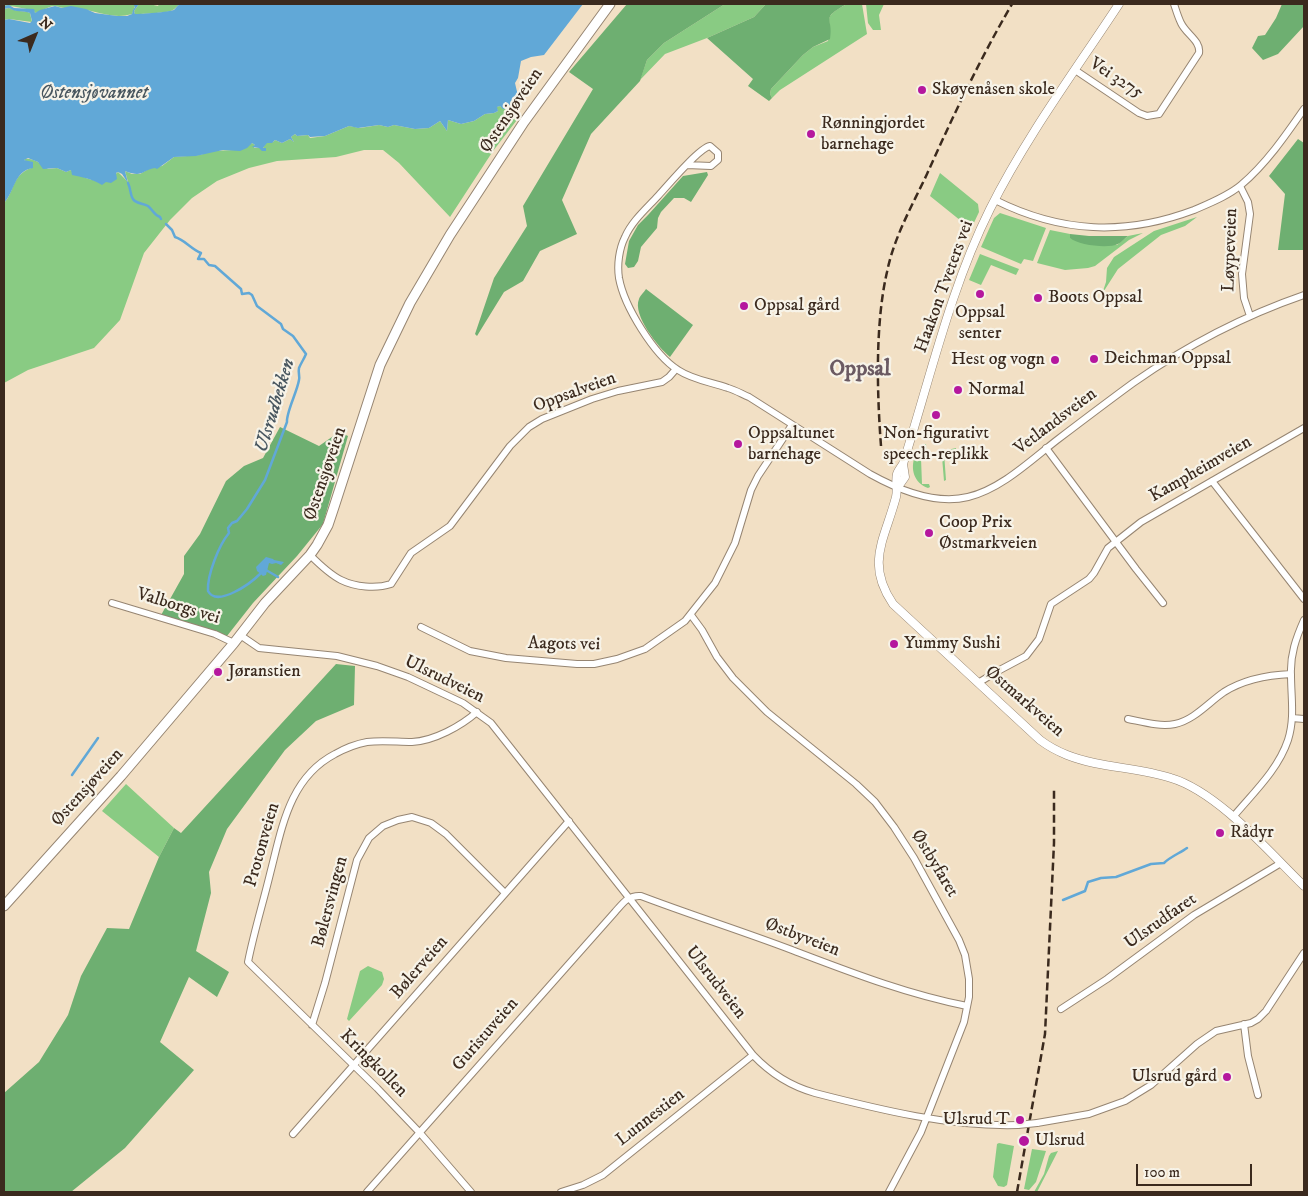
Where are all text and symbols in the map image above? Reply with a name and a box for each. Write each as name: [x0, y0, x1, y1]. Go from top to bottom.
north arrow: [10, 10, 60, 60]
text: N: [35, 14, 56, 35]
street label: Vei 3275: [1085, 54, 1147, 104]
street label: Østensjøveien: [476, 65, 548, 157]
place label: Skøyenåsen skole: [932, 79, 1055, 101]
water label: Østensjøvannet: [40, 83, 148, 105]
marker: Skøyenåsen skole: [916, 84, 928, 96]
place label: Rønningjordet barnehage: [821, 113, 925, 156]
marker: Rønningjordet barnehage: [805, 128, 817, 140]
street label: Løypeveien: [1219, 208, 1243, 292]
street label: Haakon Tveters vei: [911, 218, 979, 356]
place label: Boots Oppsal: [1048, 287, 1142, 309]
marker: Oppsal senter: [974, 288, 986, 300]
marker: Boots Oppsal: [1032, 292, 1044, 304]
place label: Oppsal gård: [754, 295, 840, 317]
marker: Oppsal gård: [738, 300, 750, 312]
place label: Oppsal senter: [955, 302, 1005, 344]
place label: Deichman Oppsal: [1104, 348, 1231, 370]
place label: Hest og vogn: [951, 349, 1045, 371]
marker: Deichman Oppsal: [1088, 353, 1100, 365]
marker: Hest og vogn: [1049, 354, 1061, 366]
water label: Ulsrudbekken: [251, 356, 301, 456]
district label: Oppsal: [830, 357, 890, 383]
street label: Oppsalveien: [531, 368, 619, 418]
place label: Normal: [968, 379, 1024, 401]
marker: Normal: [952, 384, 964, 396]
street label: Vetlandsveien: [1010, 384, 1102, 460]
marker: Non-figurativt speech-replikk: [930, 409, 942, 421]
place label: Oppsaltunet barnehage: [748, 423, 835, 466]
place label: Non-figurativt speech-replikk: [883, 423, 989, 466]
street label: Østensjøveien: [300, 424, 352, 524]
street label: Kampheimveien: [1146, 432, 1256, 508]
marker: Oppsaltunet barnehage: [732, 438, 744, 450]
place label: Coop Prix Østmarkveien: [939, 512, 1037, 554]
marker: Coop Prix Østmarkveien: [923, 527, 935, 539]
street label: Valborgs vei: [134, 584, 222, 630]
place label: Yummy Sushi: [904, 633, 1000, 655]
street label: Aagots vei: [528, 634, 600, 656]
marker: Yummy Sushi: [888, 638, 900, 650]
street label: Ulsrudveien: [400, 651, 488, 709]
place label: Jøranstien: [228, 661, 301, 683]
street label: Østmarkveien: [980, 662, 1068, 742]
marker: Jøranstien: [212, 666, 224, 678]
street label: Østensjøveien: [47, 745, 129, 831]
street label: Protonveien: [241, 800, 285, 890]
place label: Rådyr: [1230, 822, 1274, 844]
street label: Østbyfaret: [905, 826, 963, 902]
marker: Rådyr: [1214, 827, 1226, 839]
street label: Bølersvingen: [309, 854, 353, 950]
street label: Ulsrudfaret: [1121, 889, 1201, 955]
street label: Østbyveien: [762, 914, 842, 962]
street label: Bølerveien: [387, 932, 453, 1004]
street label: Ulsrudveien: [680, 942, 750, 1024]
street label: Guristuveien: [448, 994, 524, 1076]
street label: Kringkollen: [335, 1026, 411, 1102]
place label: Ulsrud gård: [1131, 1066, 1217, 1088]
marker: Ulsrud gård: [1221, 1071, 1233, 1083]
street label: Lunnestien: [612, 1085, 690, 1151]
place label: Ulsrud T: [943, 1109, 1010, 1131]
marker: Ulsrud T: [1014, 1114, 1026, 1126]
place label: Ulsrud: [1035, 1130, 1085, 1152]
marker: Ulsrud: [1017, 1134, 1031, 1148]
scale bar: [1138, 1154, 1254, 1186]
text: 100 m: [1144, 1163, 1180, 1182]

